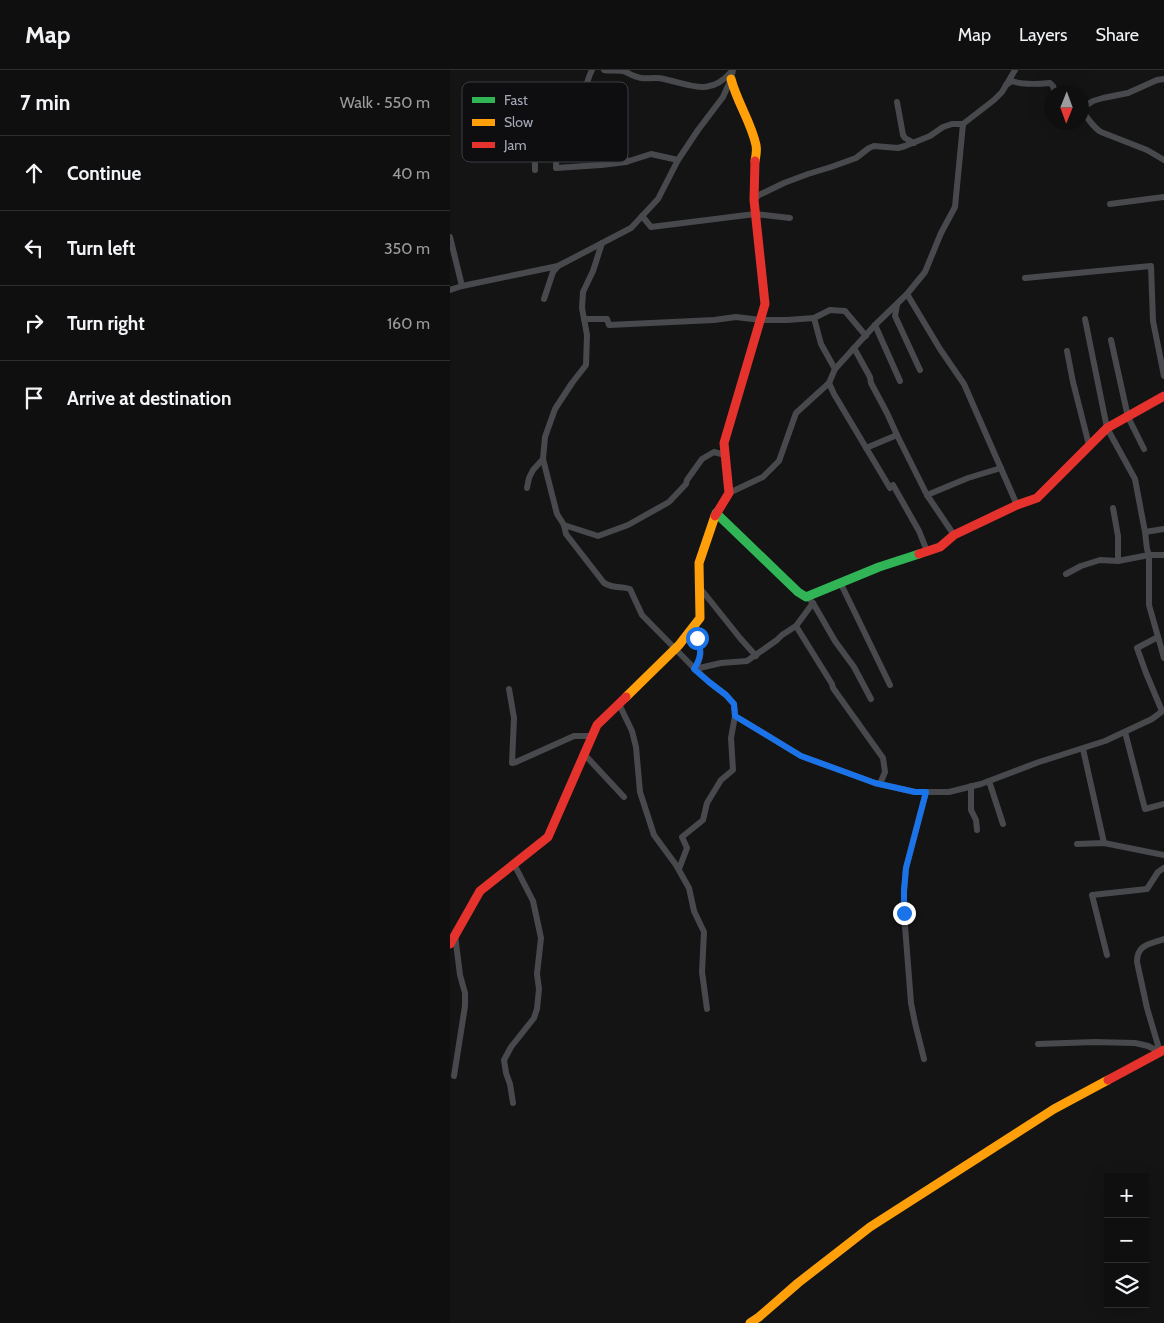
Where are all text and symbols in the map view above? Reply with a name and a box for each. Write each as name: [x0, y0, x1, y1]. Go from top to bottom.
text: Map: [25, 20, 71, 49]
text: Map: [958, 24, 991, 46]
text: Layers: [1019, 24, 1068, 46]
text: Share: [1096, 24, 1139, 46]
legend: [462, 82, 628, 162]
north arrow: [1044, 85, 1089, 130]
text: 7 min: [20, 90, 70, 115]
text: Fast: [504, 91, 528, 109]
text: Walk · 550 m: [340, 93, 430, 112]
text: Slow: [504, 113, 533, 131]
text: Jam: [503, 136, 526, 154]
icon: ahead: [20, 159, 48, 187]
text: Continue: [67, 162, 141, 185]
text: 40 m: [392, 164, 430, 183]
icon: left: [20, 234, 48, 262]
text: Turn left: [67, 237, 135, 260]
text: 350 m: [384, 239, 430, 258]
icon: right: [20, 309, 48, 337]
text: Turn right: [67, 312, 145, 335]
text: 160 m: [387, 314, 430, 333]
icon: arrive: [20, 384, 48, 412]
text: Arrive at destination: [67, 387, 231, 410]
route start: [686, 627, 709, 650]
route end: [893, 902, 916, 925]
map controls: [1104, 1173, 1149, 1308]
button: +: [1104, 1173, 1149, 1218]
button: −: [1104, 1218, 1149, 1263]
button: layers: [1104, 1263, 1149, 1308]

